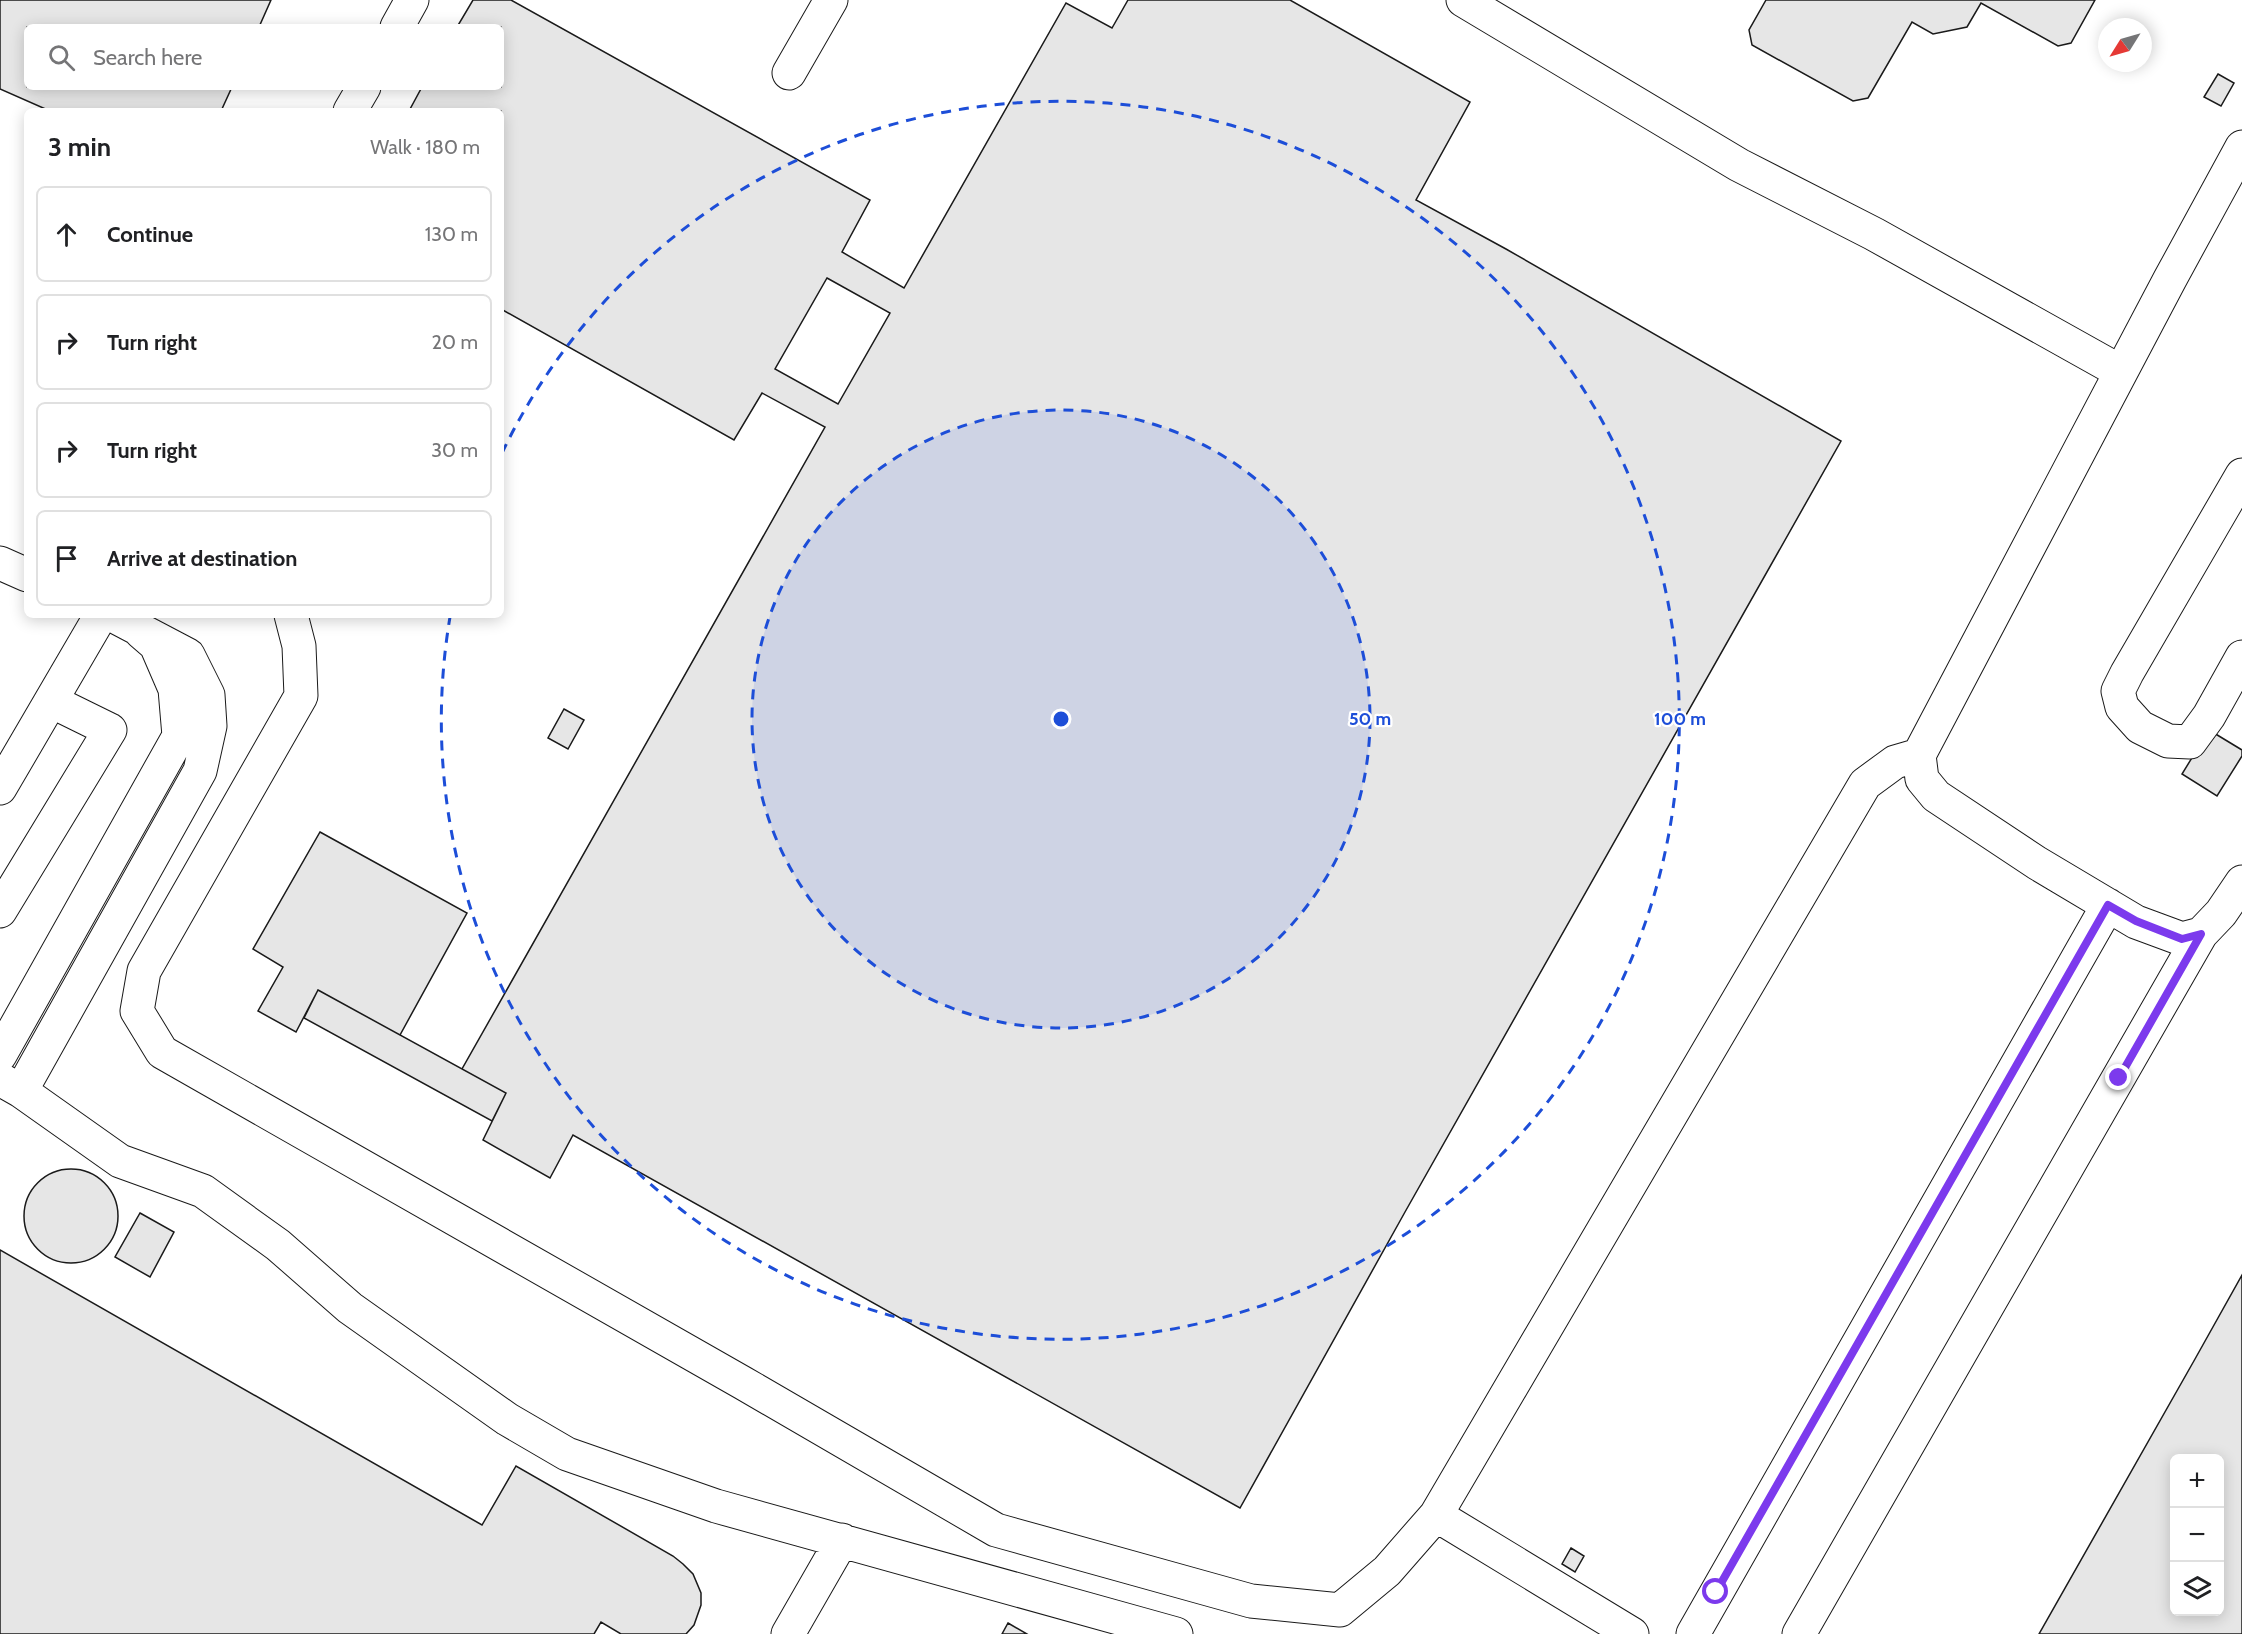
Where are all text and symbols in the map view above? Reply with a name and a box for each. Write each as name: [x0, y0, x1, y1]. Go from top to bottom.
north arrow: [2098, 18, 2152, 72]
search box: [24, 24, 504, 90]
icon: search: [45, 41, 78, 74]
text: Search here: [93, 44, 202, 71]
text: 3 min: [48, 131, 111, 163]
text: Walk · 180 m: [370, 135, 480, 159]
icon: ahead: [50, 218, 83, 251]
text: Continue: [107, 221, 193, 248]
text: 130 m: [425, 222, 478, 246]
icon: right: [50, 326, 83, 359]
text: Turn right: [107, 329, 197, 356]
text: 20 m: [432, 330, 478, 354]
icon: right: [50, 434, 83, 467]
text: Turn right: [107, 437, 197, 464]
text: 30 m: [431, 438, 478, 462]
icon: arrive: [50, 542, 83, 575]
text: Arrive at destination: [107, 545, 297, 572]
text: 50 m: [1349, 708, 1391, 730]
text: 100 m: [1654, 708, 1706, 730]
centre of rings: [1051, 709, 1071, 729]
route end: [2105, 1064, 2131, 1090]
map controls: [2170, 1454, 2224, 1616]
button: +: [2170, 1454, 2224, 1508]
button: −: [2170, 1508, 2224, 1562]
button: layers: [2170, 1562, 2224, 1616]
route start: [1702, 1578, 1728, 1604]

